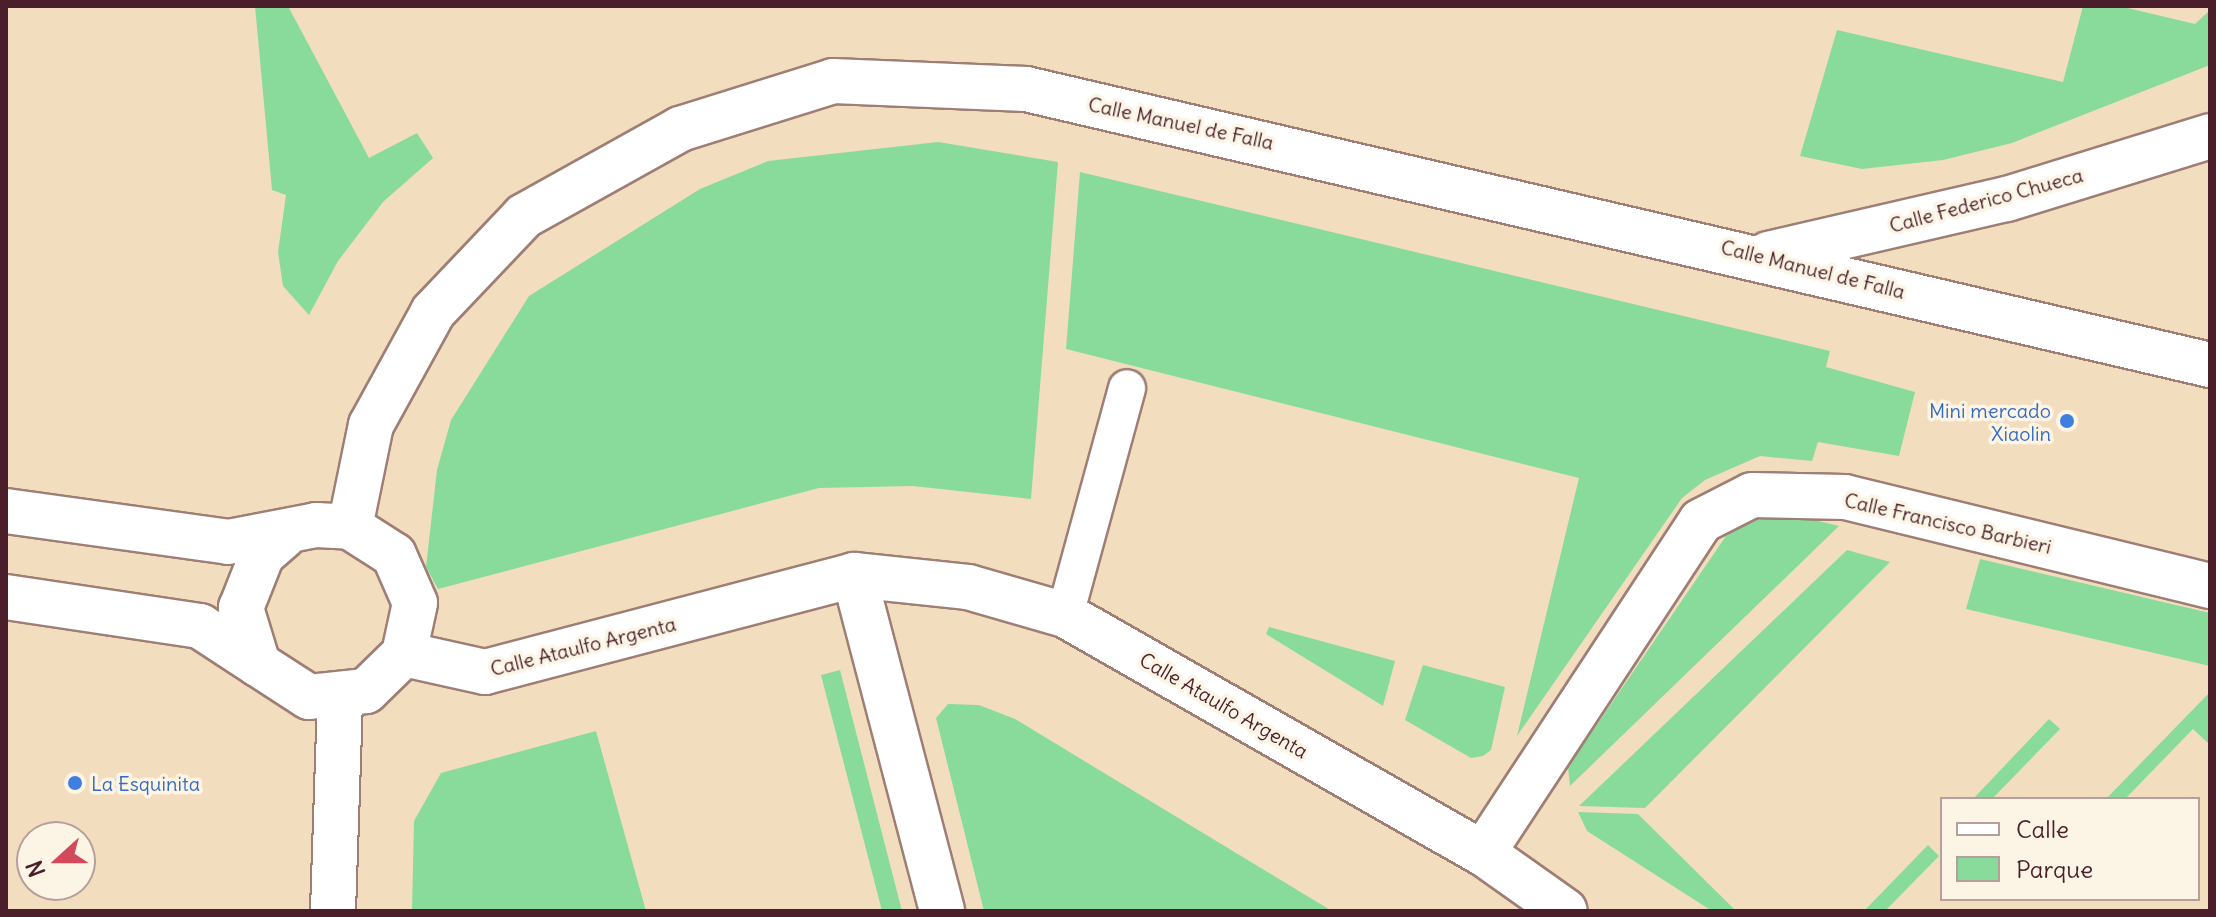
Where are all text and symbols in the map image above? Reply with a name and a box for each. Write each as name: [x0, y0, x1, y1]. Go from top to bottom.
street label: Calle Manuel de Falla: [1086, 92, 1276, 154]
street label: Calle Federico Chueca: [1887, 163, 2085, 237]
street label: Calle Manuel de Falla: [1718, 235, 1908, 303]
place label: Mini mercado Xiaolin: [1929, 398, 2051, 445]
marker: Mini mercado Xiaolin: [2058, 412, 2076, 430]
street label: Calle Francisco Barbieri: [1842, 487, 2054, 559]
street label: Calle Ataulfo Argenta: [488, 611, 678, 681]
street label: Calle Ataulfo Argenta: [1136, 647, 1312, 763]
place label: La Esquinita: [91, 771, 200, 795]
marker: La Esquinita: [66, 774, 84, 792]
legend: [1940, 797, 2200, 901]
text: Calle: [2016, 814, 2069, 844]
north arrow: [16, 821, 96, 901]
text: Parque: [2016, 854, 2093, 884]
text: N: [20, 857, 51, 881]

